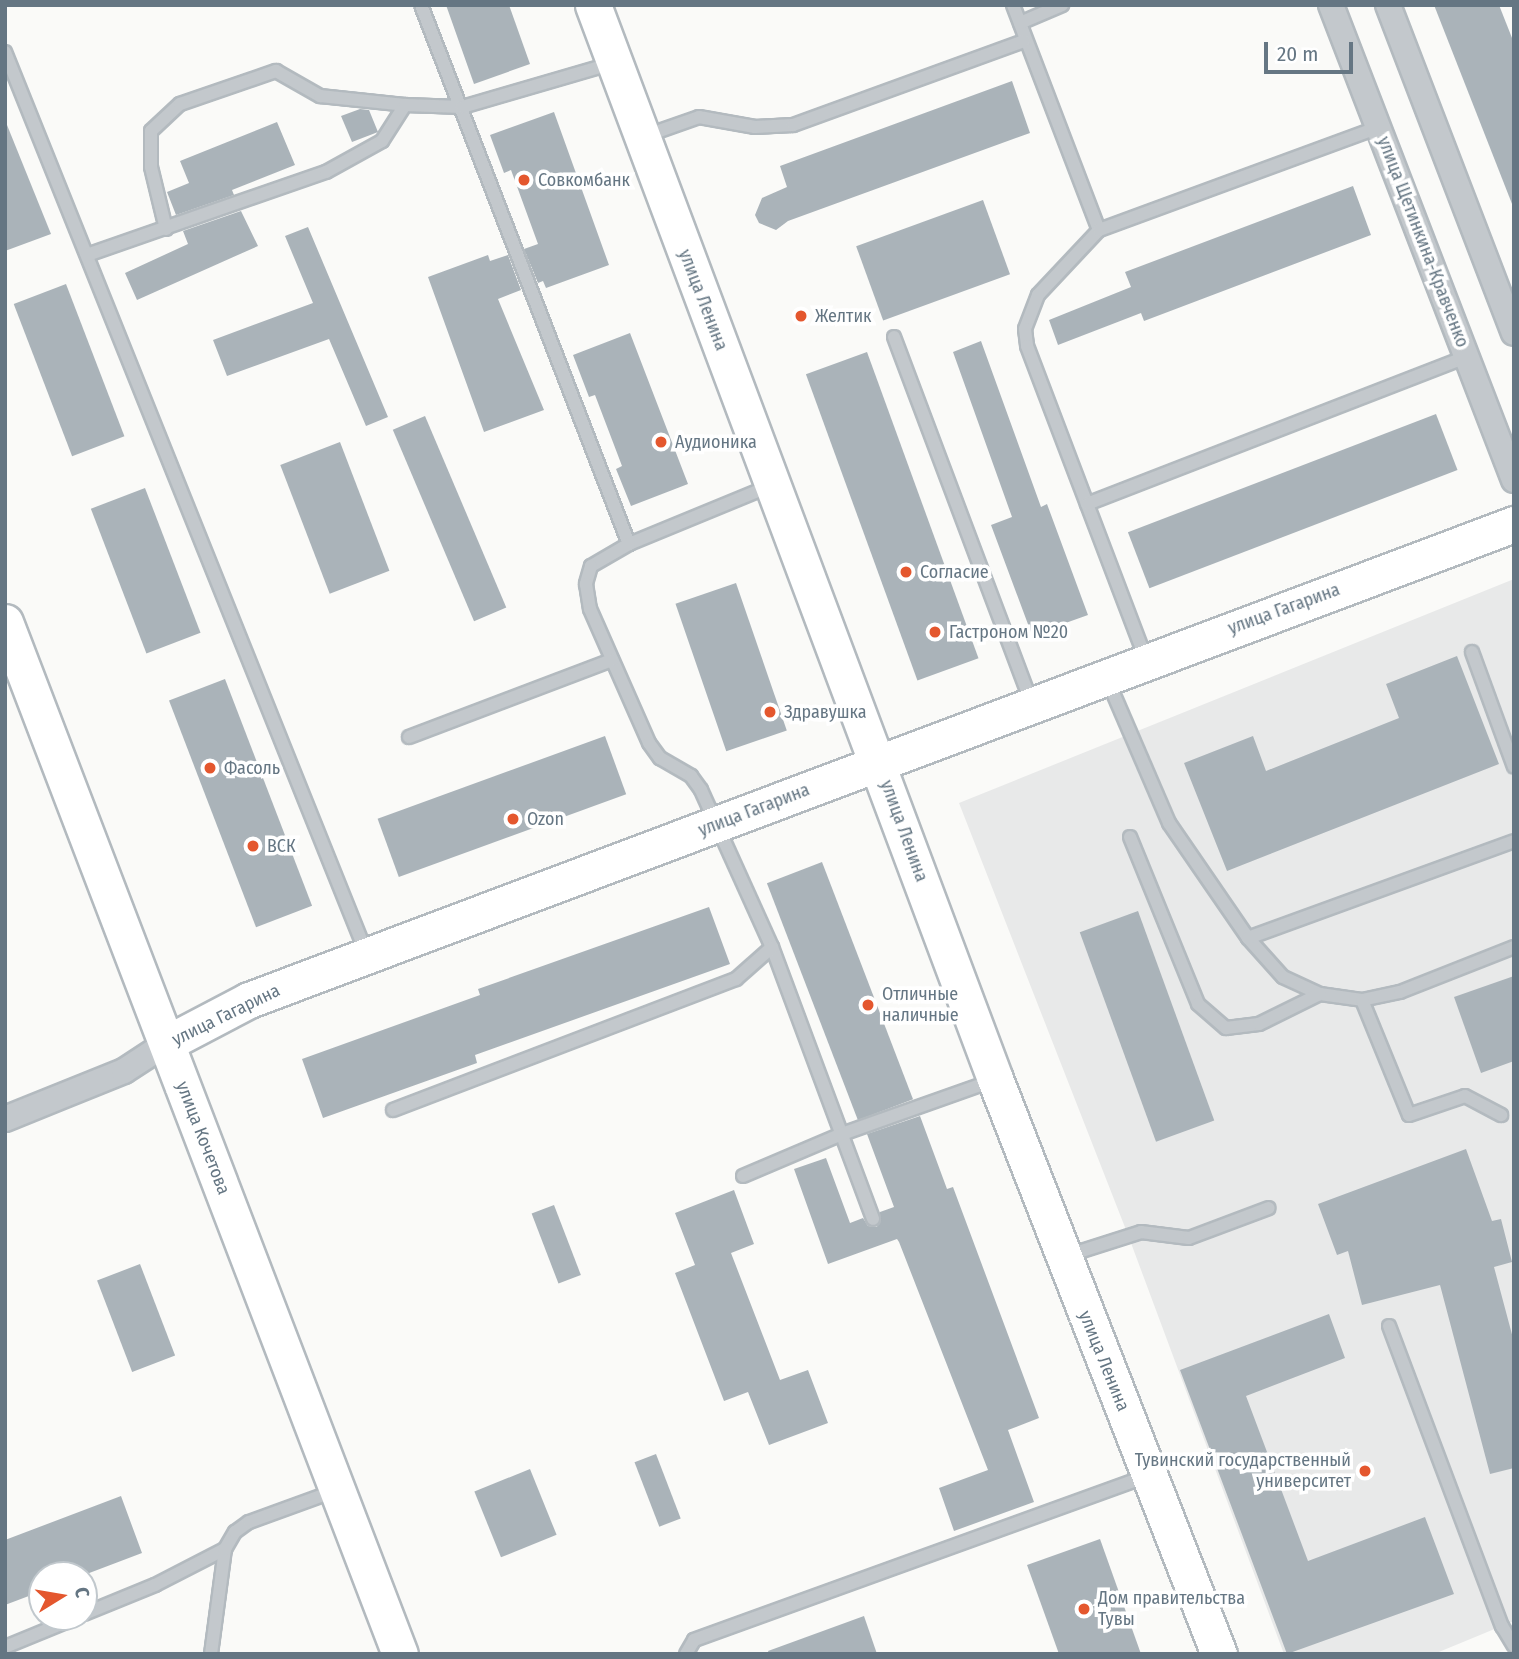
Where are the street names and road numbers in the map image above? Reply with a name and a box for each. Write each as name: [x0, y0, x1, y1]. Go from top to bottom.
street label: улица Щетинкина-Кравченко: [1373, 134, 1473, 350]
street label: улица Ленина: [674, 246, 732, 354]
street label: улица Гагарина: [1225, 579, 1343, 639]
street label: улица Ленина: [876, 777, 932, 885]
street label: улица Гагарина: [695, 779, 813, 841]
street label: улица Гагарина: [169, 980, 283, 1050]
street label: улица Кочетова: [171, 1078, 235, 1198]
street label: улица Ленина: [1074, 1308, 1134, 1414]

